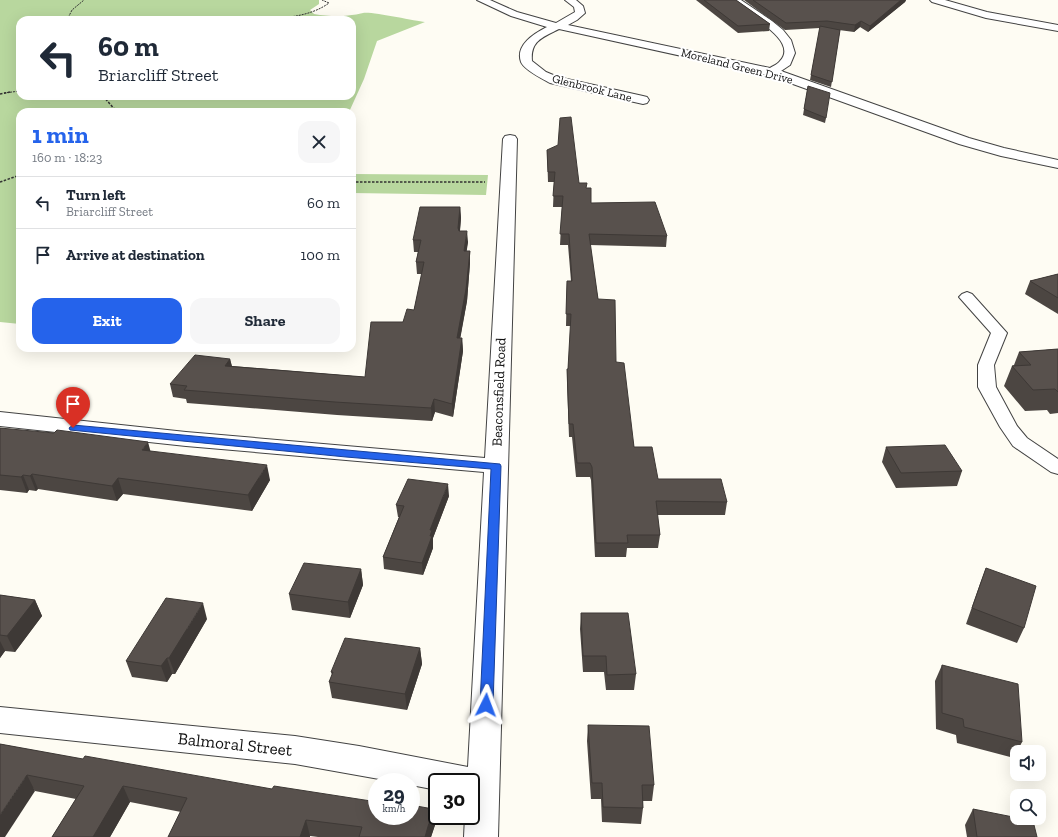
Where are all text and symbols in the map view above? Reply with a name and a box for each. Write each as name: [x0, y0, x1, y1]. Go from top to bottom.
text: 60 m: [98, 30, 159, 63]
icon: left: [32, 32, 84, 84]
street label: Moreland Green Drive: [680, 45, 795, 87]
text: Briarcliff Street: [98, 64, 218, 86]
street label: Glenbrook Lane: [551, 71, 634, 105]
text: 1 min: [32, 120, 89, 149]
button: close: [298, 121, 340, 163]
text: 160 m · 18:23: [32, 150, 102, 165]
text: Turn left: [66, 186, 126, 204]
icon: left: [32, 192, 54, 214]
text: 60 m: [307, 194, 340, 212]
text: Briarcliff Street: [66, 204, 153, 219]
icon: arrive: [32, 244, 54, 266]
text: Arrive at destination: [66, 246, 205, 264]
text: 100 m: [301, 246, 340, 264]
button: Exit: [32, 298, 182, 344]
button: Share: [190, 298, 340, 344]
street label: Beaconsfield Road: [489, 337, 509, 447]
pin: [56, 387, 90, 428]
icon: arrive: [62, 393, 84, 415]
position arrow: [465, 684, 507, 726]
street label: Balmoral Street: [177, 728, 294, 760]
map controls: [1010, 745, 1046, 825]
button: sound: [1010, 745, 1046, 781]
speed limit sign: 30: [428, 773, 480, 825]
text: 29: [383, 782, 405, 806]
button: search: [1010, 789, 1046, 825]
text: km/h: [383, 803, 405, 815]

